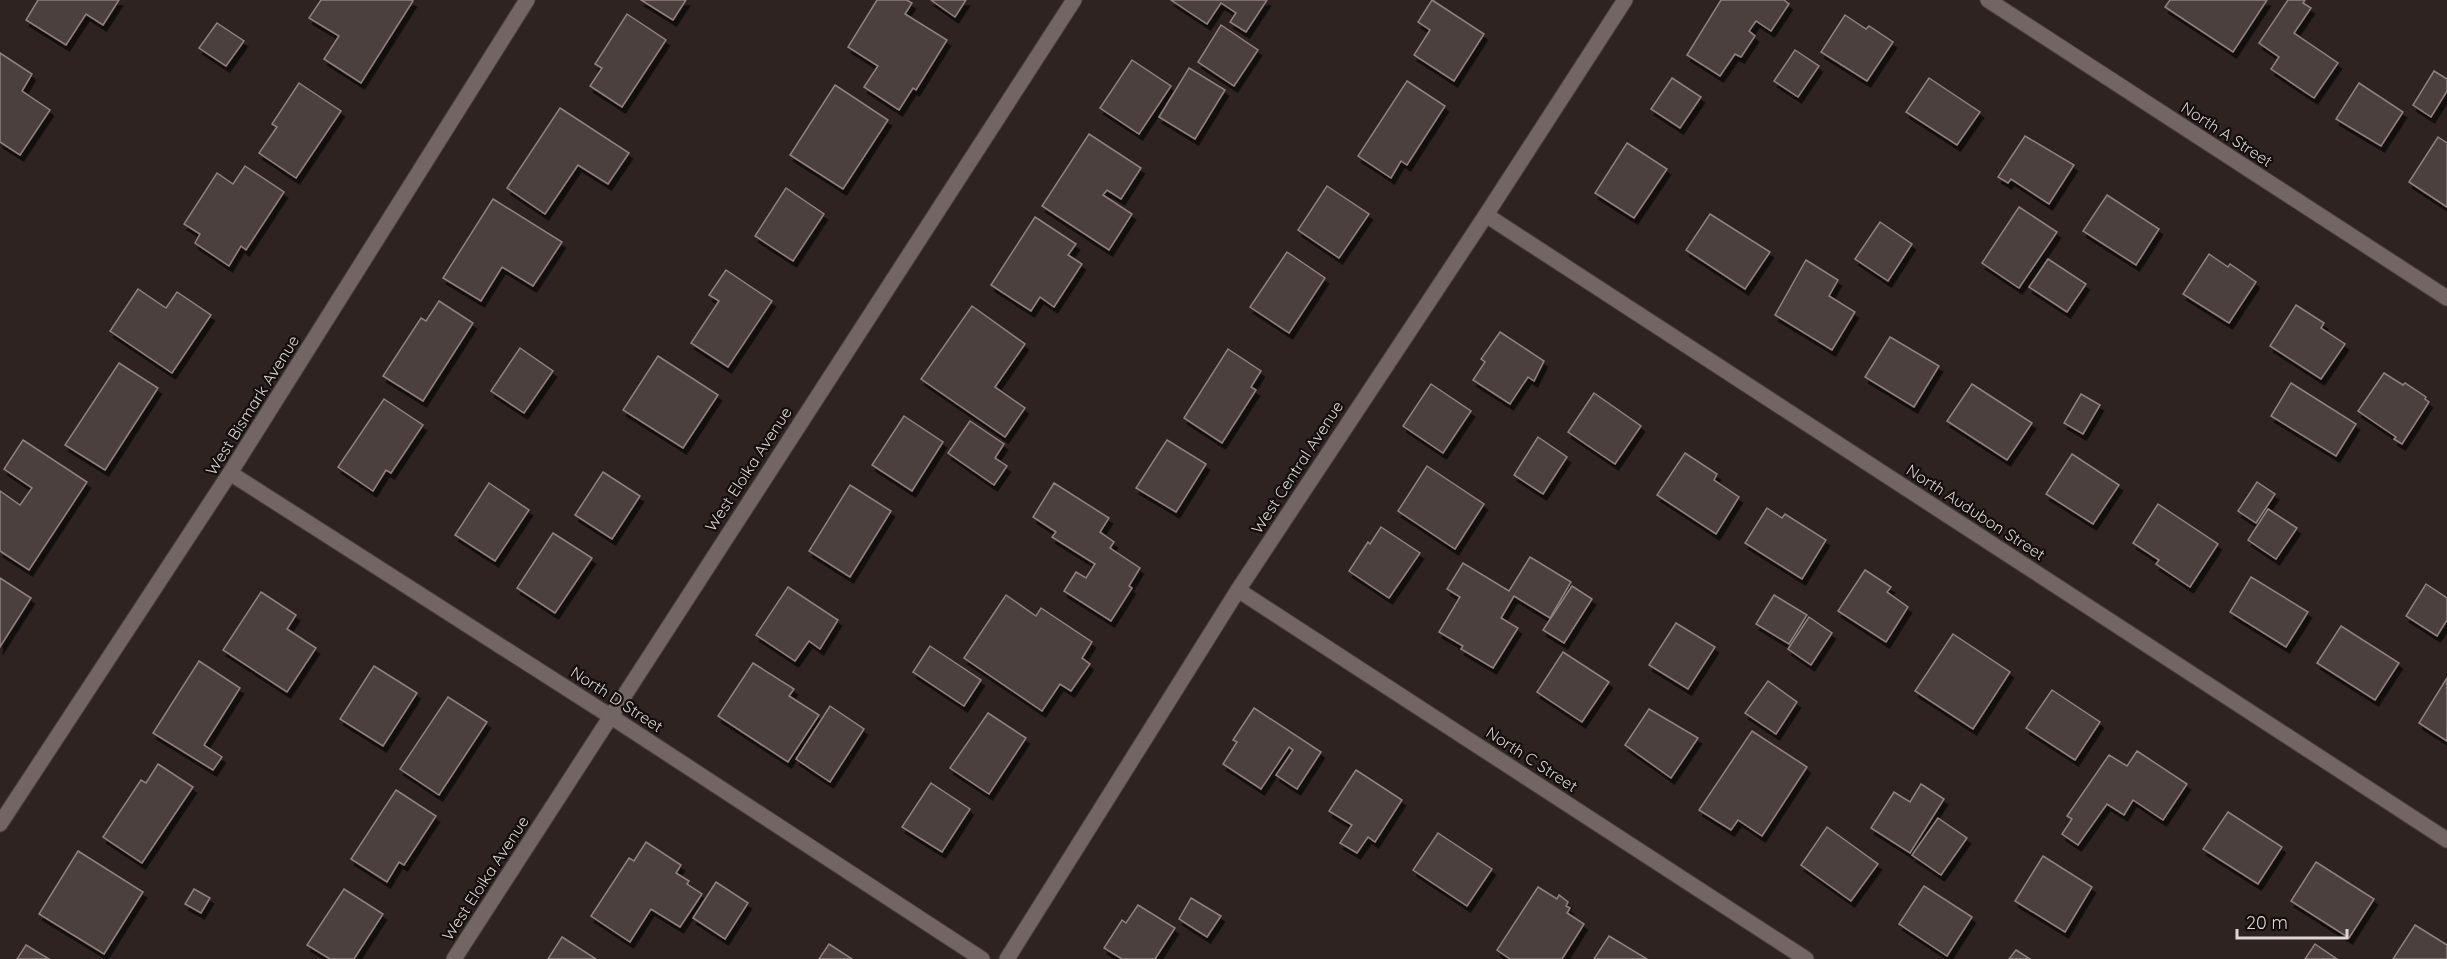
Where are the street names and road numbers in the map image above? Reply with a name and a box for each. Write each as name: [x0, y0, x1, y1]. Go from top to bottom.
street label: North A Street: [2178, 97, 2276, 171]
street label: West Bismark Avenue: [201, 331, 303, 479]
street label: West Central Avenue: [1247, 397, 1347, 537]
street label: West Eloika Avenue: [700, 403, 796, 535]
street label: North Audubon Street: [1903, 460, 2049, 564]
street label: North D Street: [567, 662, 667, 736]
street label: North C Street: [1483, 722, 1581, 796]
street label: West Eloika Avenue: [437, 812, 533, 944]

